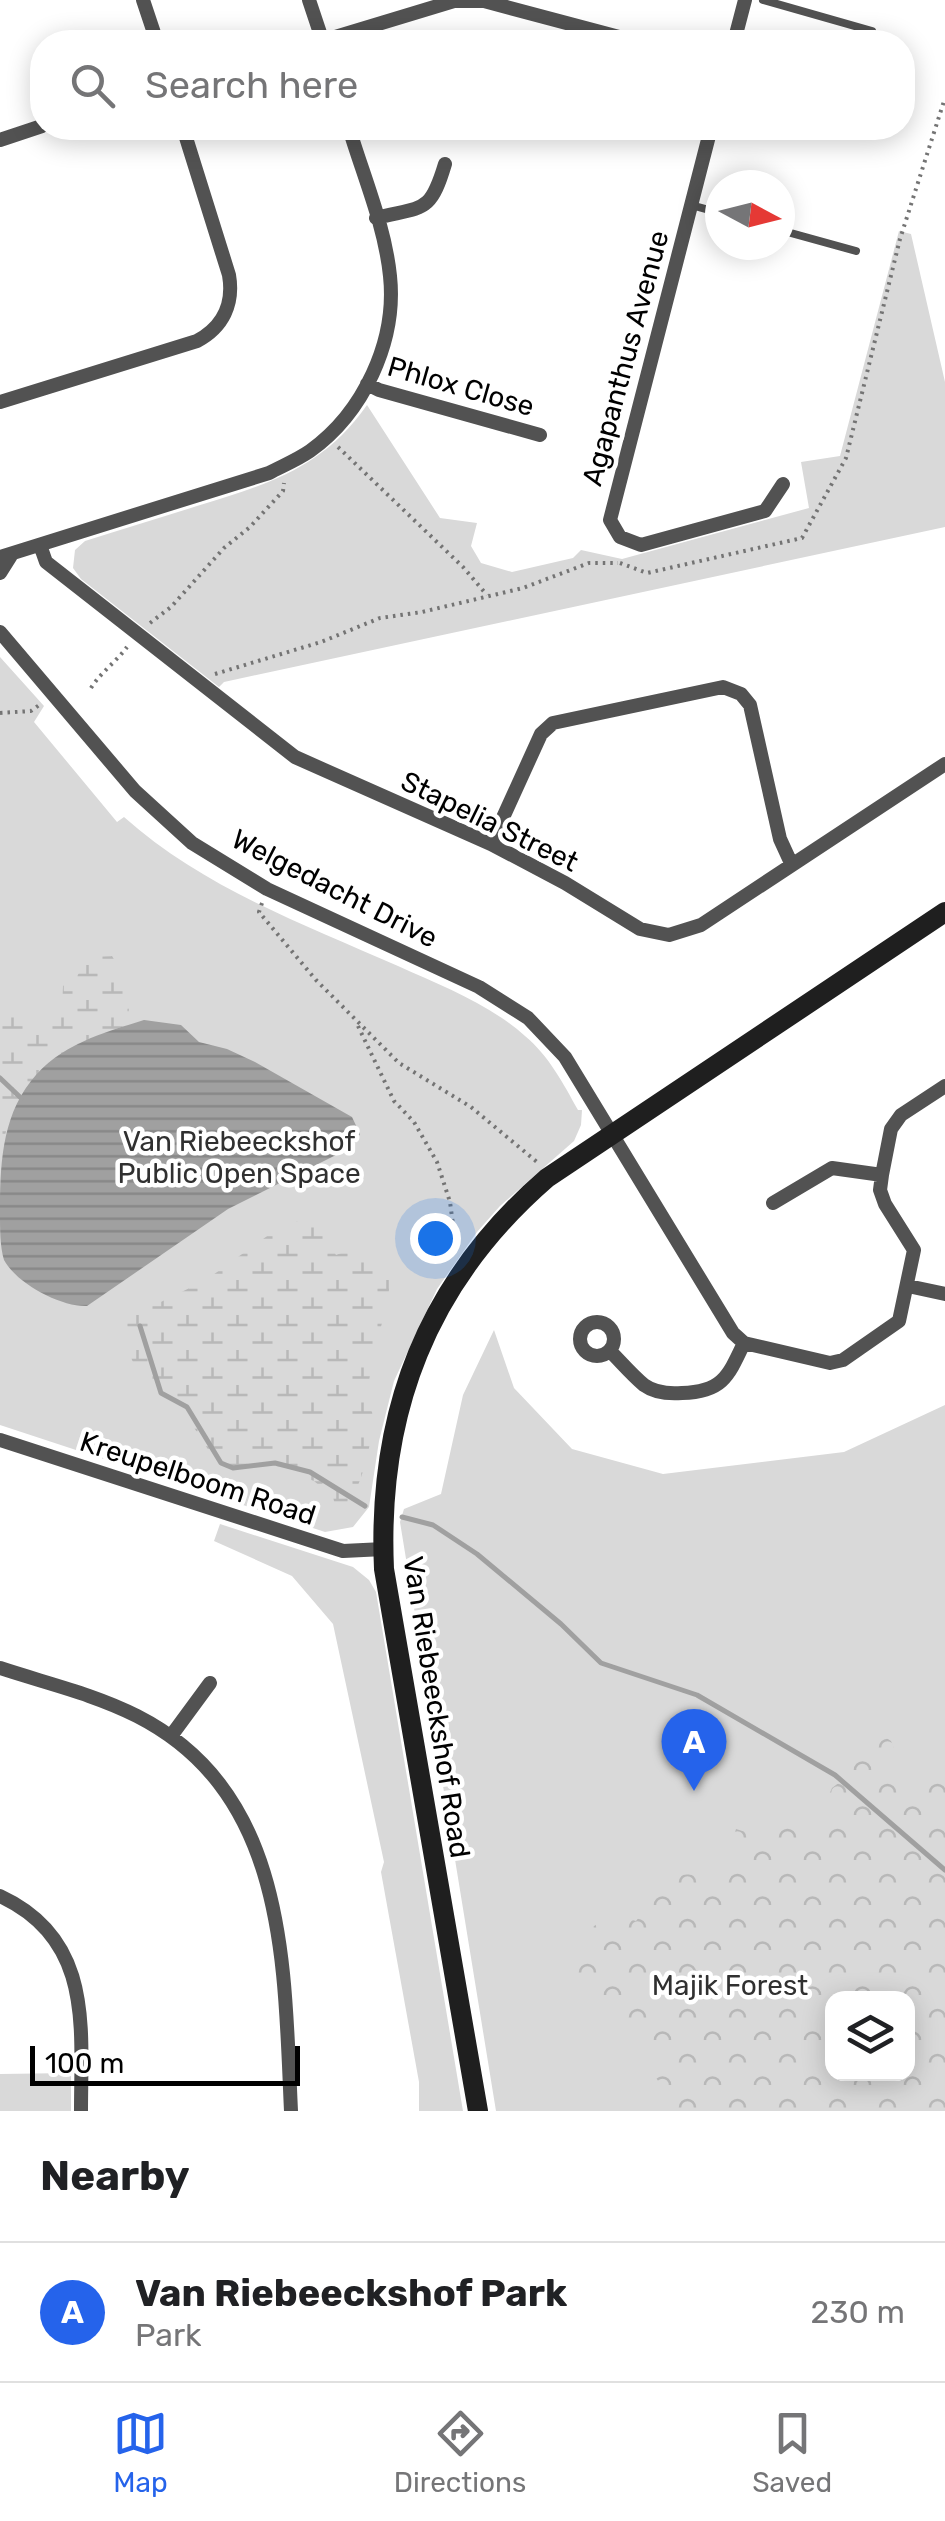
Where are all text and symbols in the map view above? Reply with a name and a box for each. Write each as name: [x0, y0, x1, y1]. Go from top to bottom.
search box: [30, 30, 915, 140]
icon: search: [65, 58, 120, 113]
text: Search here: [145, 62, 358, 108]
north arrow: [705, 170, 795, 260]
street label: Agapanthus Avenue: [576, 227, 675, 489]
street label: Phlox Close: [384, 350, 538, 423]
street label: Stapelia Street: [396, 764, 584, 879]
street label: Welgedacht Drive: [226, 822, 443, 955]
park label: Van Riebeeckshof Public Open Space: [117, 1125, 361, 1190]
your location: [410, 1213, 461, 1264]
street label: Kreupelboom Road: [76, 1425, 320, 1532]
street label: Van Riebeeckshof Road: [396, 1554, 477, 1860]
pin: A: [662, 1708, 726, 1791]
park label: Majik Forest: [652, 1969, 808, 2002]
map controls: [825, 1991, 915, 2081]
button: layers: [825, 1991, 915, 2081]
scale bar: [30, 2041, 300, 2086]
text: 100 m: [45, 2047, 124, 2080]
text: Nearby: [40, 2151, 190, 2201]
text: Van Riebeeckshof Park: [135, 2270, 567, 2316]
text: A: [61, 2293, 84, 2331]
text: 230 m: [810, 2293, 905, 2331]
text: Park: [135, 2316, 202, 2354]
tab: Map: [113, 2406, 168, 2499]
tab: Directions: [394, 2406, 526, 2499]
tab: Saved: [752, 2406, 832, 2499]

